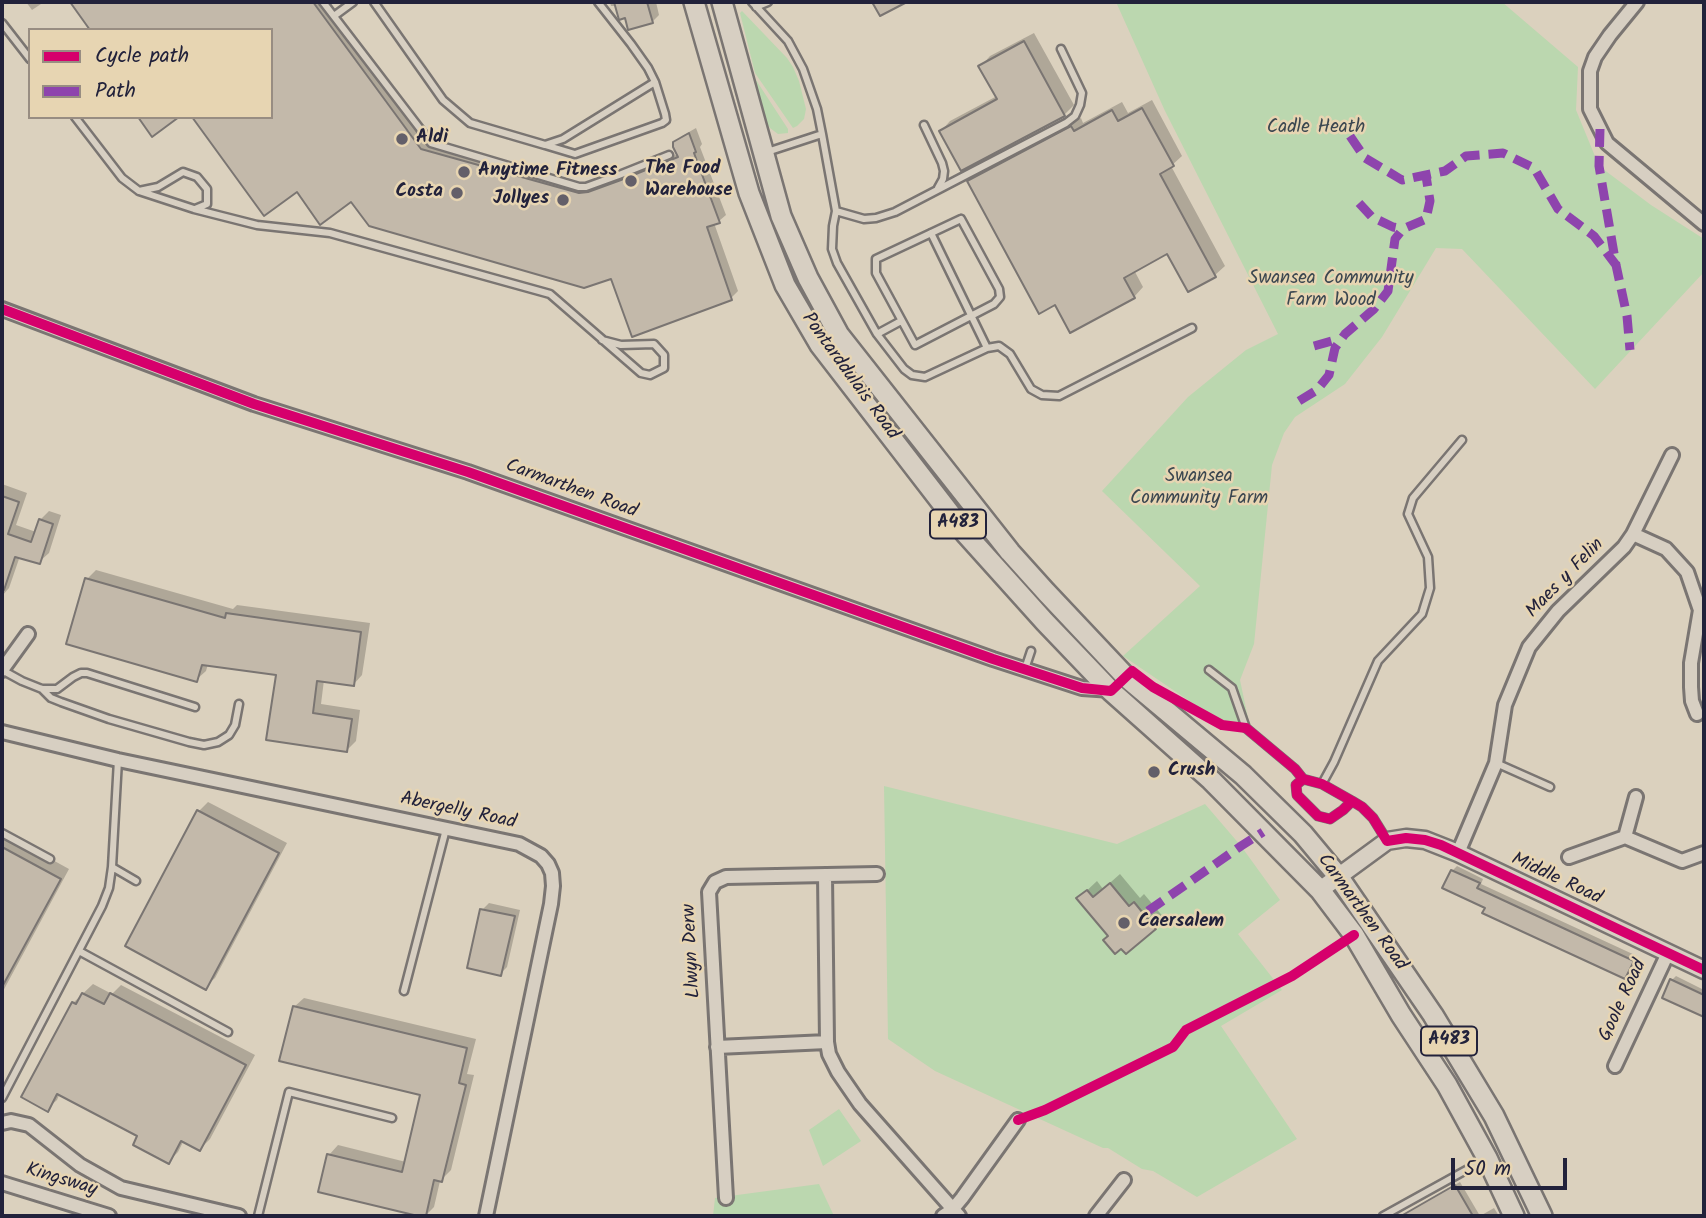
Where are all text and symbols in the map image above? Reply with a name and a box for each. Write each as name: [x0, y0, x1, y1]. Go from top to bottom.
legend: [28, 28, 273, 119]
text: Cycle path: [95, 40, 189, 73]
text: Path: [95, 75, 136, 108]
park label: Cadle Heath: [1267, 118, 1365, 140]
place label: Aldi: [416, 128, 448, 150]
marker: Aldi: [394, 131, 410, 147]
place label: The Food Warehouse: [645, 159, 732, 203]
place label: Anytime Fitness: [478, 161, 617, 183]
marker: Anytime Fitness: [456, 164, 472, 180]
marker: The Food Warehouse: [623, 173, 639, 189]
place label: Costa: [395, 182, 443, 204]
marker: Costa: [449, 185, 465, 201]
place label: Jollyes: [493, 189, 549, 211]
marker: Jollyes: [555, 192, 571, 208]
park label: Swansea Community Farm Wood: [1248, 269, 1414, 313]
street label: Pontarddulais Road: [795, 309, 903, 445]
street label: Carmarthen Road: [502, 456, 640, 524]
park label: Swansea Community Farm: [1130, 467, 1268, 511]
road number: A483: [930, 510, 986, 538]
street label: Maes y Felin: [1522, 534, 1610, 624]
place label: Crush: [1168, 761, 1215, 783]
marker: Crush: [1146, 764, 1162, 780]
street label: Abergelly Road: [398, 789, 518, 835]
street label: Middle Road: [1507, 849, 1605, 911]
street label: Carmarthen Road: [1311, 850, 1411, 976]
street label: Llwyn Derw: [679, 903, 707, 999]
place label: Caersalem: [1138, 912, 1224, 934]
marker: Caersalem: [1116, 915, 1132, 931]
street label: Goole Road: [1595, 956, 1653, 1046]
road number: A483: [1421, 1026, 1477, 1056]
scale bar: [1454, 1144, 1570, 1188]
text: 50 m: [1464, 1153, 1511, 1186]
street label: Kingsway: [22, 1159, 100, 1203]

